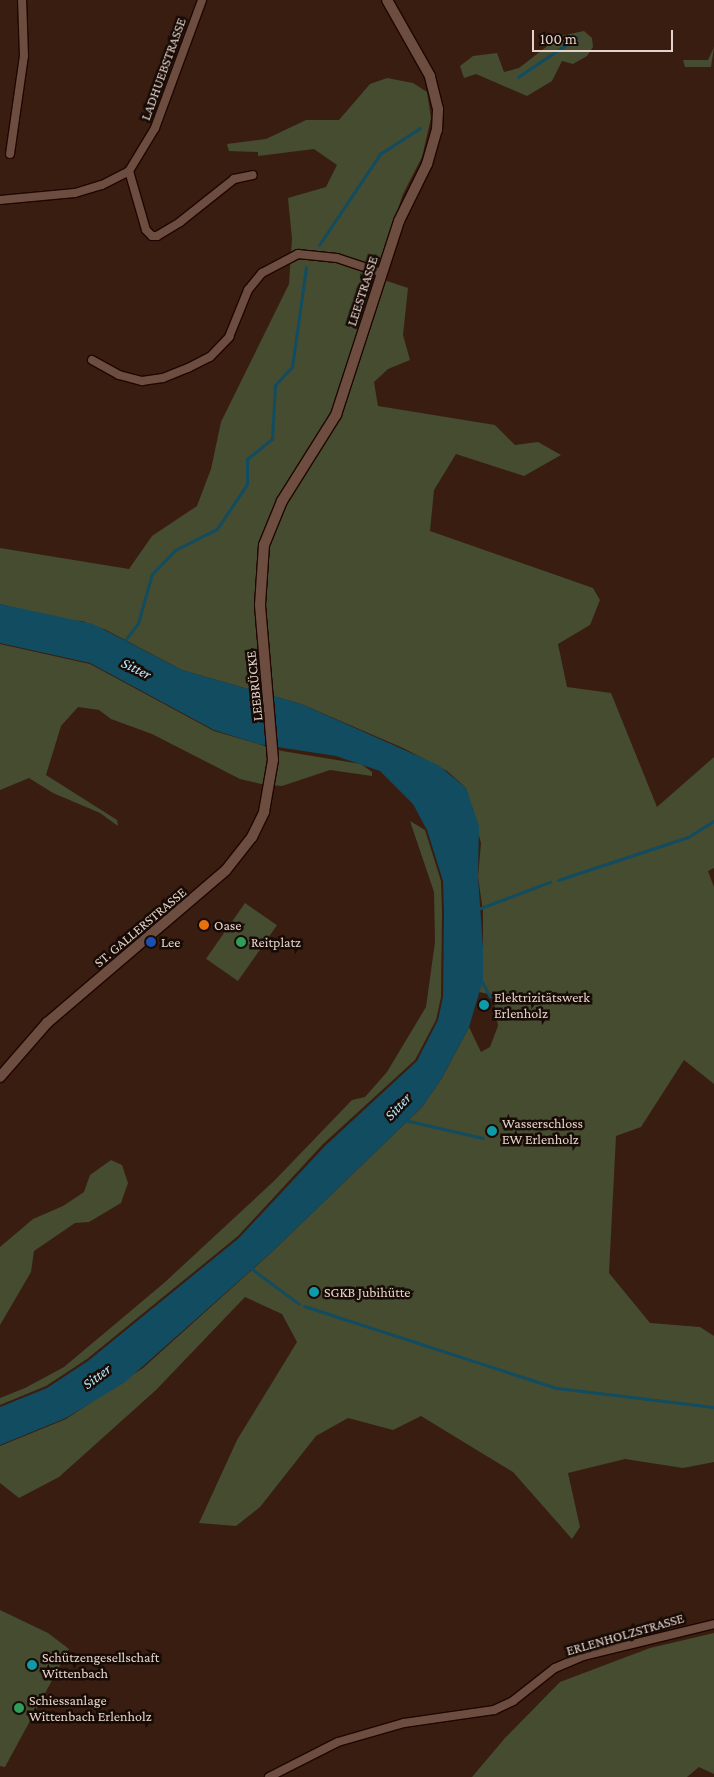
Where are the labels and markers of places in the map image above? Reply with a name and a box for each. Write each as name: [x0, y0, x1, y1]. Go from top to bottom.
place label: Oase: [214, 917, 242, 933]
marker: Oase: [198, 919, 210, 931]
place label: Lee: [161, 934, 180, 950]
place label: Reitplatz: [251, 934, 301, 950]
marker: Lee: [145, 936, 157, 948]
marker: Reitplatz: [235, 936, 247, 948]
place label: Elektrizitätswerk Erlenholz: [494, 989, 590, 1022]
marker: Elektrizitätswerk Erlenholz: [478, 999, 490, 1011]
place label: Wasserschloss EW Erlenholz: [502, 1115, 583, 1148]
marker: Wasserschloss EW Erlenholz: [486, 1125, 498, 1137]
place label: SGKB Jubihütte: [324, 1284, 410, 1300]
marker: SGKB Jubihütte: [308, 1286, 320, 1298]
place label: Schützengesellschaft Wittenbach: [42, 1649, 159, 1681]
marker: Schützengesellschaft Wittenbach: [26, 1659, 38, 1671]
place label: Schiessanlage Wittenbach Erlenholz: [29, 1692, 152, 1724]
marker: Schiessanlage Wittenbach Erlenholz: [13, 1702, 25, 1714]

